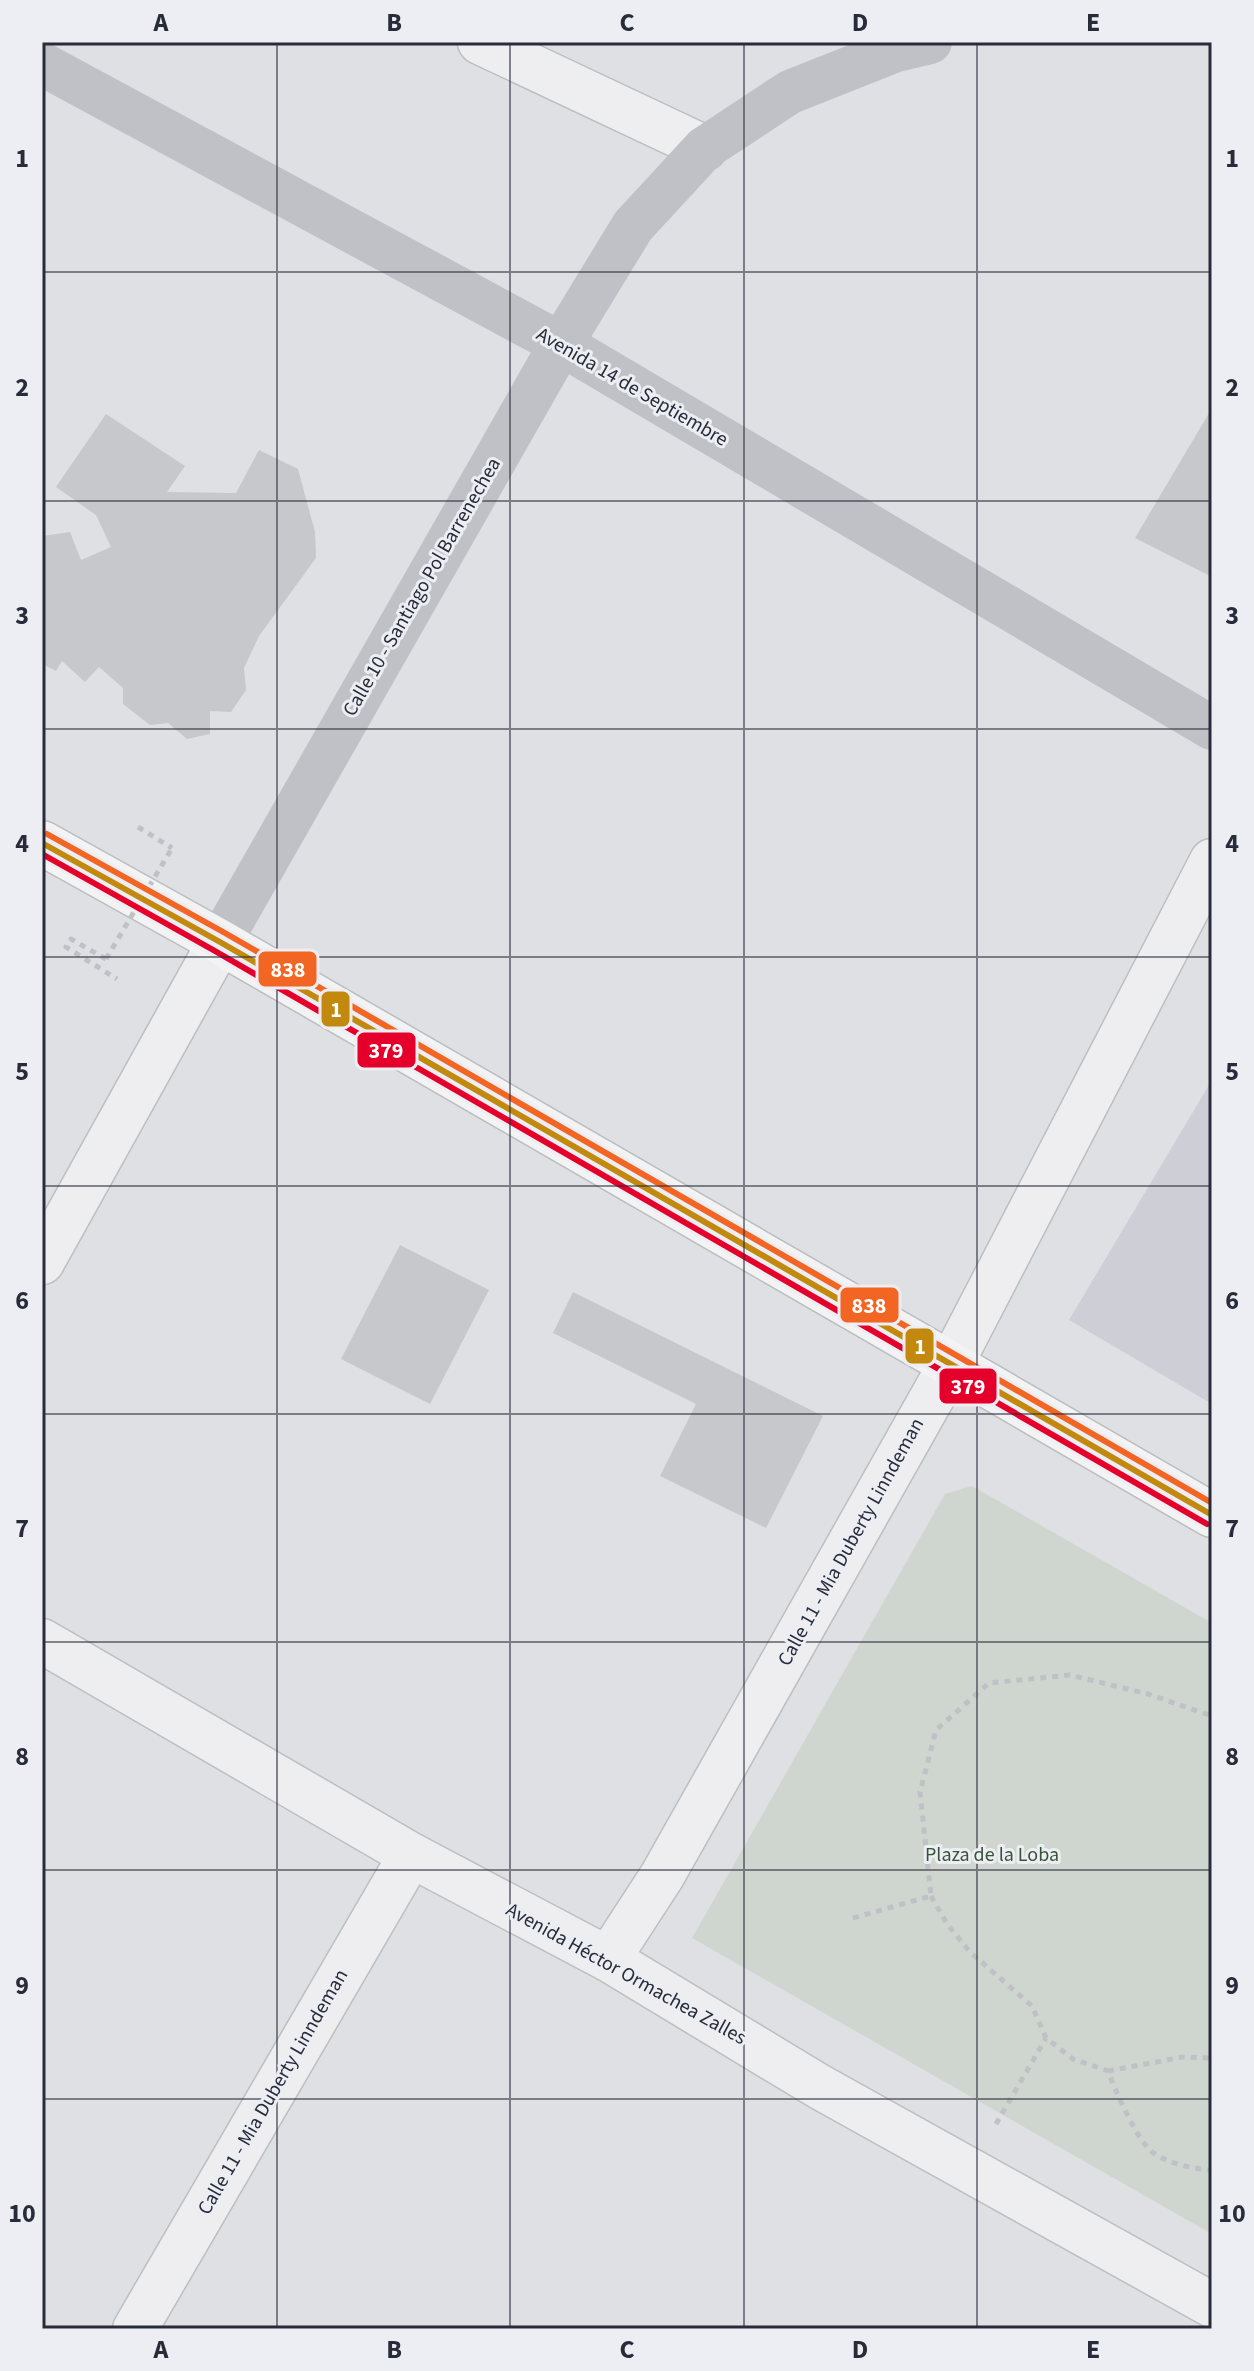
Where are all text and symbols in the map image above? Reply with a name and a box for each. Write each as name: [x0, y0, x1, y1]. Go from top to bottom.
text: A: [153, 4, 170, 41]
text: B: [386, 4, 402, 41]
text: C: [619, 4, 635, 41]
text: D: [852, 4, 868, 41]
text: E: [1086, 4, 1100, 41]
text: 1: [15, 140, 29, 177]
text: 1: [1225, 140, 1239, 177]
street label: Avenida 14 de Septiembre: [531, 321, 733, 453]
text: 2: [15, 369, 29, 406]
text: 2: [1225, 369, 1239, 406]
street label: Calle 10 - Santiago Pol Barrenechea: [336, 452, 508, 722]
text: 3: [15, 597, 29, 634]
text: 3: [1225, 597, 1239, 634]
text: 4: [15, 825, 29, 862]
text: 4: [1225, 825, 1239, 862]
line badge: 838: [257, 950, 318, 988]
text: 838: [271, 954, 305, 986]
line badge: 1: [320, 990, 351, 1028]
text: 1: [330, 994, 342, 1026]
line badge: 379: [356, 1031, 417, 1069]
text: 379: [369, 1035, 403, 1067]
text: 5: [15, 1053, 29, 1090]
text: 5: [1225, 1053, 1239, 1090]
text: 6: [15, 1282, 29, 1319]
text: 6: [1225, 1282, 1239, 1319]
line badge: 838: [839, 1286, 900, 1324]
text: 838: [852, 1290, 886, 1322]
line badge: 1: [904, 1327, 935, 1365]
text: 1: [914, 1331, 926, 1363]
line badge: 379: [938, 1367, 998, 1405]
text: 379: [951, 1371, 985, 1403]
street label: Calle 11 - Mia Duberty Linndeman: [771, 1413, 931, 1671]
text: 7: [15, 1510, 29, 1547]
text: 7: [1225, 1510, 1239, 1547]
text: 8: [15, 1738, 29, 1775]
text: 8: [1225, 1738, 1239, 1775]
park label: Plaza de la Loba: [925, 1841, 1059, 1869]
street label: Avenida Héctor Ormachea Zalles: [501, 1896, 751, 2052]
street label: Calle 11 - Mia Duberty Linndeman: [191, 1964, 355, 2220]
text: 9: [15, 1967, 29, 2004]
text: 9: [1225, 1967, 1239, 2004]
text: 10: [8, 2195, 36, 2232]
text: 10: [1218, 2195, 1246, 2232]
text: A: [153, 2331, 170, 2368]
text: B: [386, 2331, 402, 2368]
text: C: [619, 2331, 635, 2368]
text: D: [852, 2331, 868, 2368]
text: E: [1086, 2331, 1100, 2368]

